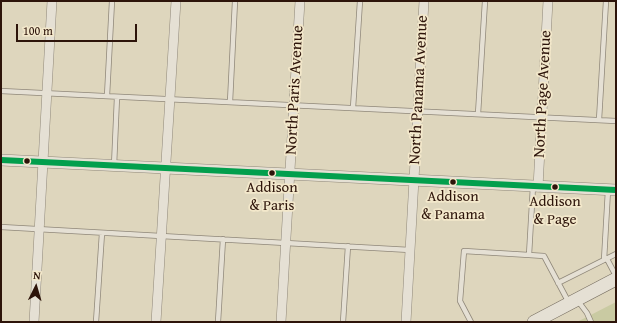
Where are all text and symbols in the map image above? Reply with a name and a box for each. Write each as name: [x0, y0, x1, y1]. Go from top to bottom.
street label: North Panama Avenue: [406, 15, 432, 165]
scale bar: [18, 16, 139, 42]
text: 100 m: [23, 22, 53, 39]
street label: North Paris Avenue: [282, 25, 308, 155]
street label: North Page Avenue: [530, 30, 556, 158]
unlabelled marker: [22, 156, 32, 166]
marker: Addison & Paris: [267, 168, 277, 178]
marker: Addison & Panama: [448, 177, 458, 187]
place label: Addison & Paris: [246, 179, 298, 214]
marker: Addison & Page: [550, 182, 560, 192]
place label: Addison & Panama: [421, 188, 485, 223]
place label: Addison & Page: [529, 193, 581, 228]
north arrow: [16, 267, 56, 307]
text: N: [33, 267, 41, 283]

